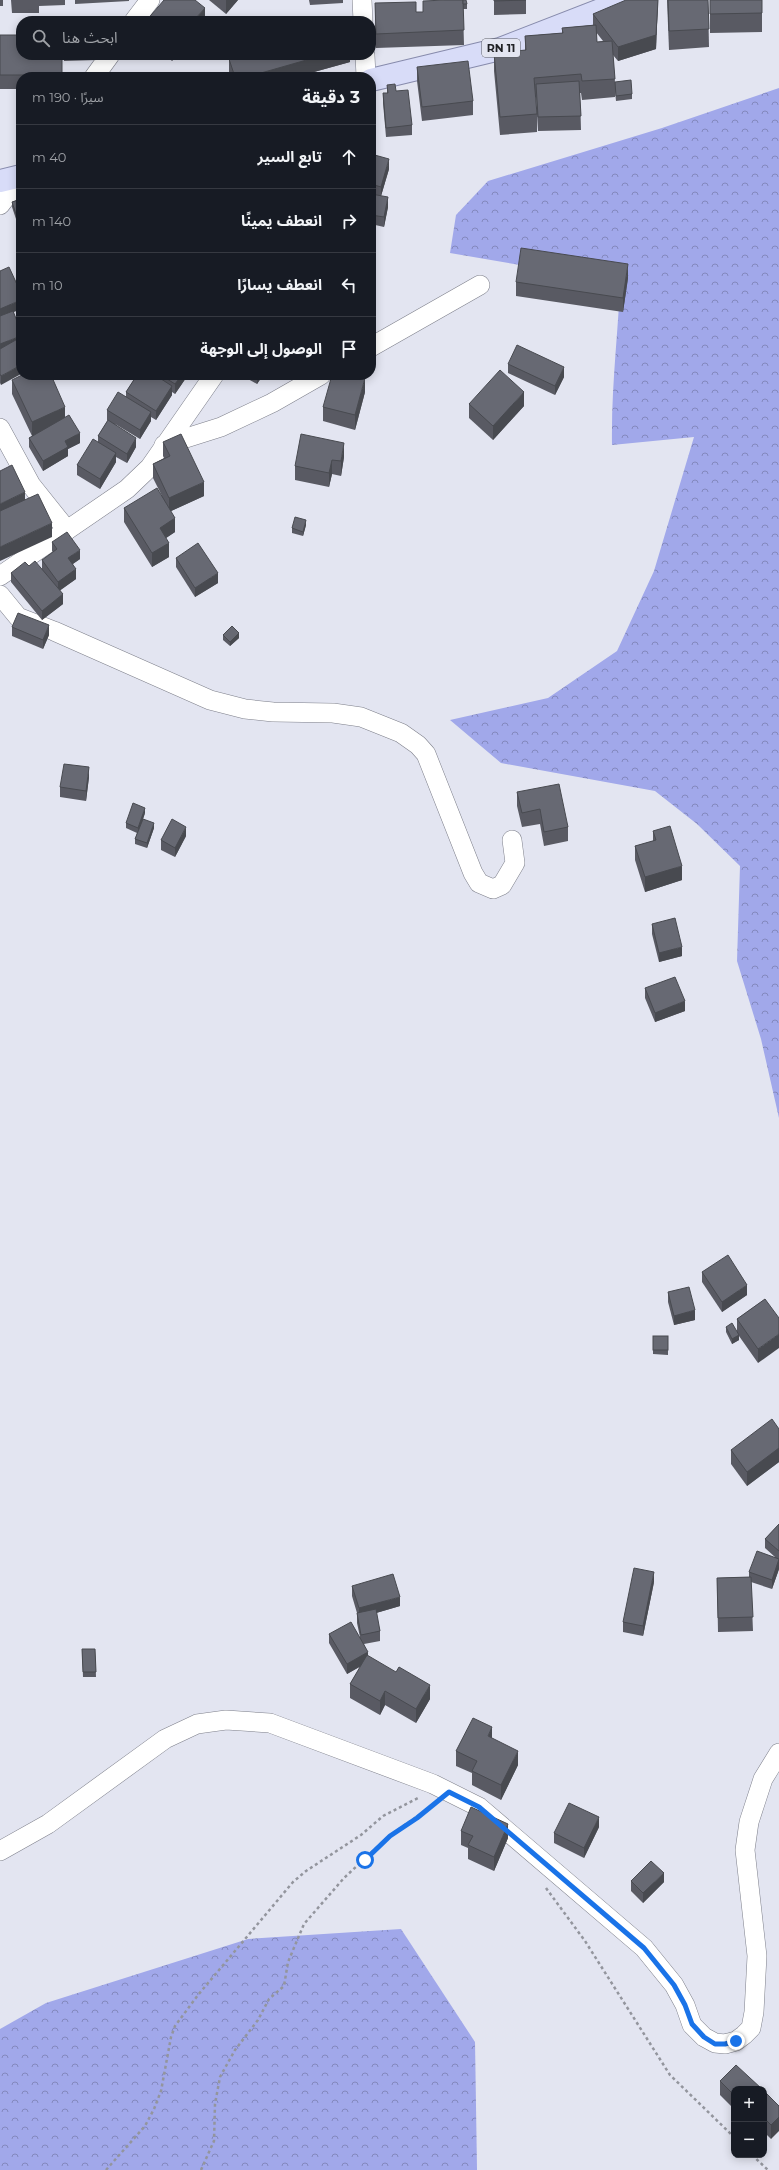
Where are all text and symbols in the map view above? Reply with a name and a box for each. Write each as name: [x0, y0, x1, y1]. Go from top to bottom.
search box: [16, 16, 376, 60]
icon: search: [30, 27, 52, 49]
text: ابحث هنا: [62, 28, 118, 47]
road number: RN 11: [482, 39, 520, 57]
text: 3 دقيقة: [302, 87, 360, 107]
text: سيرًا · 190 m: [32, 89, 103, 105]
icon: ahead: [338, 146, 360, 168]
text: تابع السير: [258, 147, 322, 166]
text: 40 m: [32, 149, 66, 165]
icon: right: [338, 210, 360, 232]
text: انعطف يمينًا: [241, 211, 322, 230]
text: 140 m: [32, 213, 71, 229]
icon: left: [338, 274, 360, 296]
text: انعطف يسارًا: [237, 275, 322, 294]
text: 10 m: [32, 277, 63, 293]
icon: arrive: [338, 338, 360, 360]
text: الوصول إلى الوجهة: [200, 339, 322, 358]
route start: [356, 1851, 374, 1869]
route end: [727, 2032, 745, 2050]
map controls: [731, 2086, 767, 2158]
button: +: [731, 2086, 767, 2122]
button: −: [731, 2122, 767, 2158]

